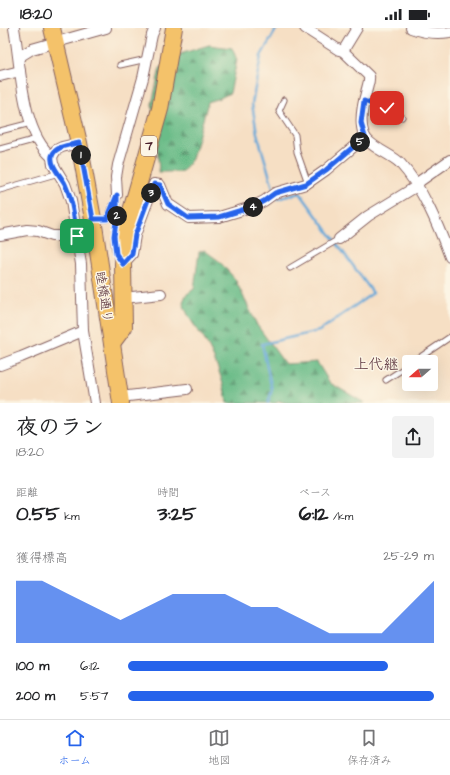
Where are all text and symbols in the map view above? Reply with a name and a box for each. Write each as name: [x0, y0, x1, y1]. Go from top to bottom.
text: 18:20: [20, 4, 52, 25]
pin: [370, 91, 404, 125]
icon: check: [376, 97, 398, 119]
pin: 5: [350, 132, 370, 152]
text: 5: [356, 134, 364, 149]
road number: 7: [141, 136, 157, 156]
pin: 1: [71, 145, 91, 165]
text: 1: [80, 147, 82, 162]
pin: 3: [141, 183, 161, 203]
text: 3: [148, 185, 154, 200]
pin: 4: [243, 197, 263, 217]
text: 4: [249, 199, 257, 214]
pin: 2: [107, 206, 127, 226]
text: 2: [114, 208, 120, 223]
pin: [60, 219, 94, 253]
icon: arrive: [66, 225, 88, 247]
street label: 睦橋通り: [91, 270, 117, 324]
district label: 上代継: [353, 354, 399, 375]
north arrow: [402, 355, 438, 391]
map controls: [402, 355, 438, 391]
text: 夜のラン: [16, 412, 104, 443]
button: share: [392, 416, 434, 458]
text: 18:20: [16, 443, 44, 461]
text: 距離: [16, 485, 38, 500]
text: 時間: [157, 485, 179, 500]
text: ペース: [299, 485, 331, 500]
text: 0.55: [16, 500, 60, 528]
text: 3:25: [157, 500, 196, 528]
text: 6:12: [299, 500, 329, 528]
text: km: [60, 509, 79, 524]
text: /km: [329, 509, 353, 524]
text: 25–29 m: [383, 547, 434, 565]
text: 獲得標高: [16, 549, 68, 567]
text: 100 m: [16, 657, 49, 675]
text: 6:12: [80, 657, 99, 675]
text: 200 m: [16, 687, 55, 705]
text: 5:57: [80, 687, 109, 705]
tab: ホーム: [59, 727, 91, 768]
tab: 地図: [208, 727, 230, 768]
tab: 保存済み: [347, 727, 391, 768]

